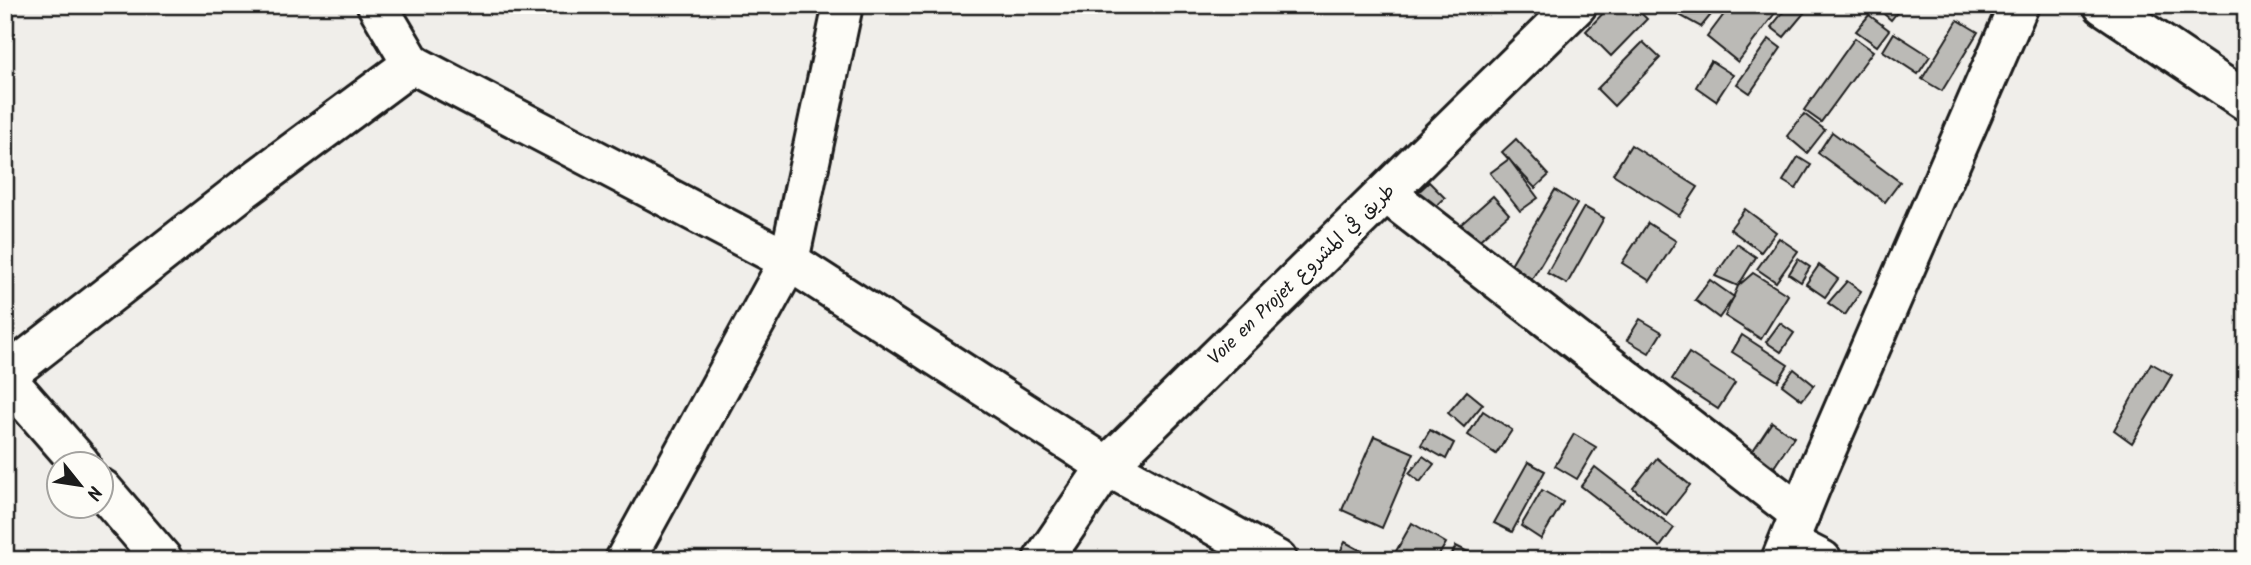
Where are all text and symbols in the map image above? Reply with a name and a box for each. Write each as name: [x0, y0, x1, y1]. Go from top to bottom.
street label: Voie en Projet طريق في المشروع: [1201, 177, 1403, 373]
north arrow: [46, 449, 116, 520]
text: N: [77, 480, 109, 505]

